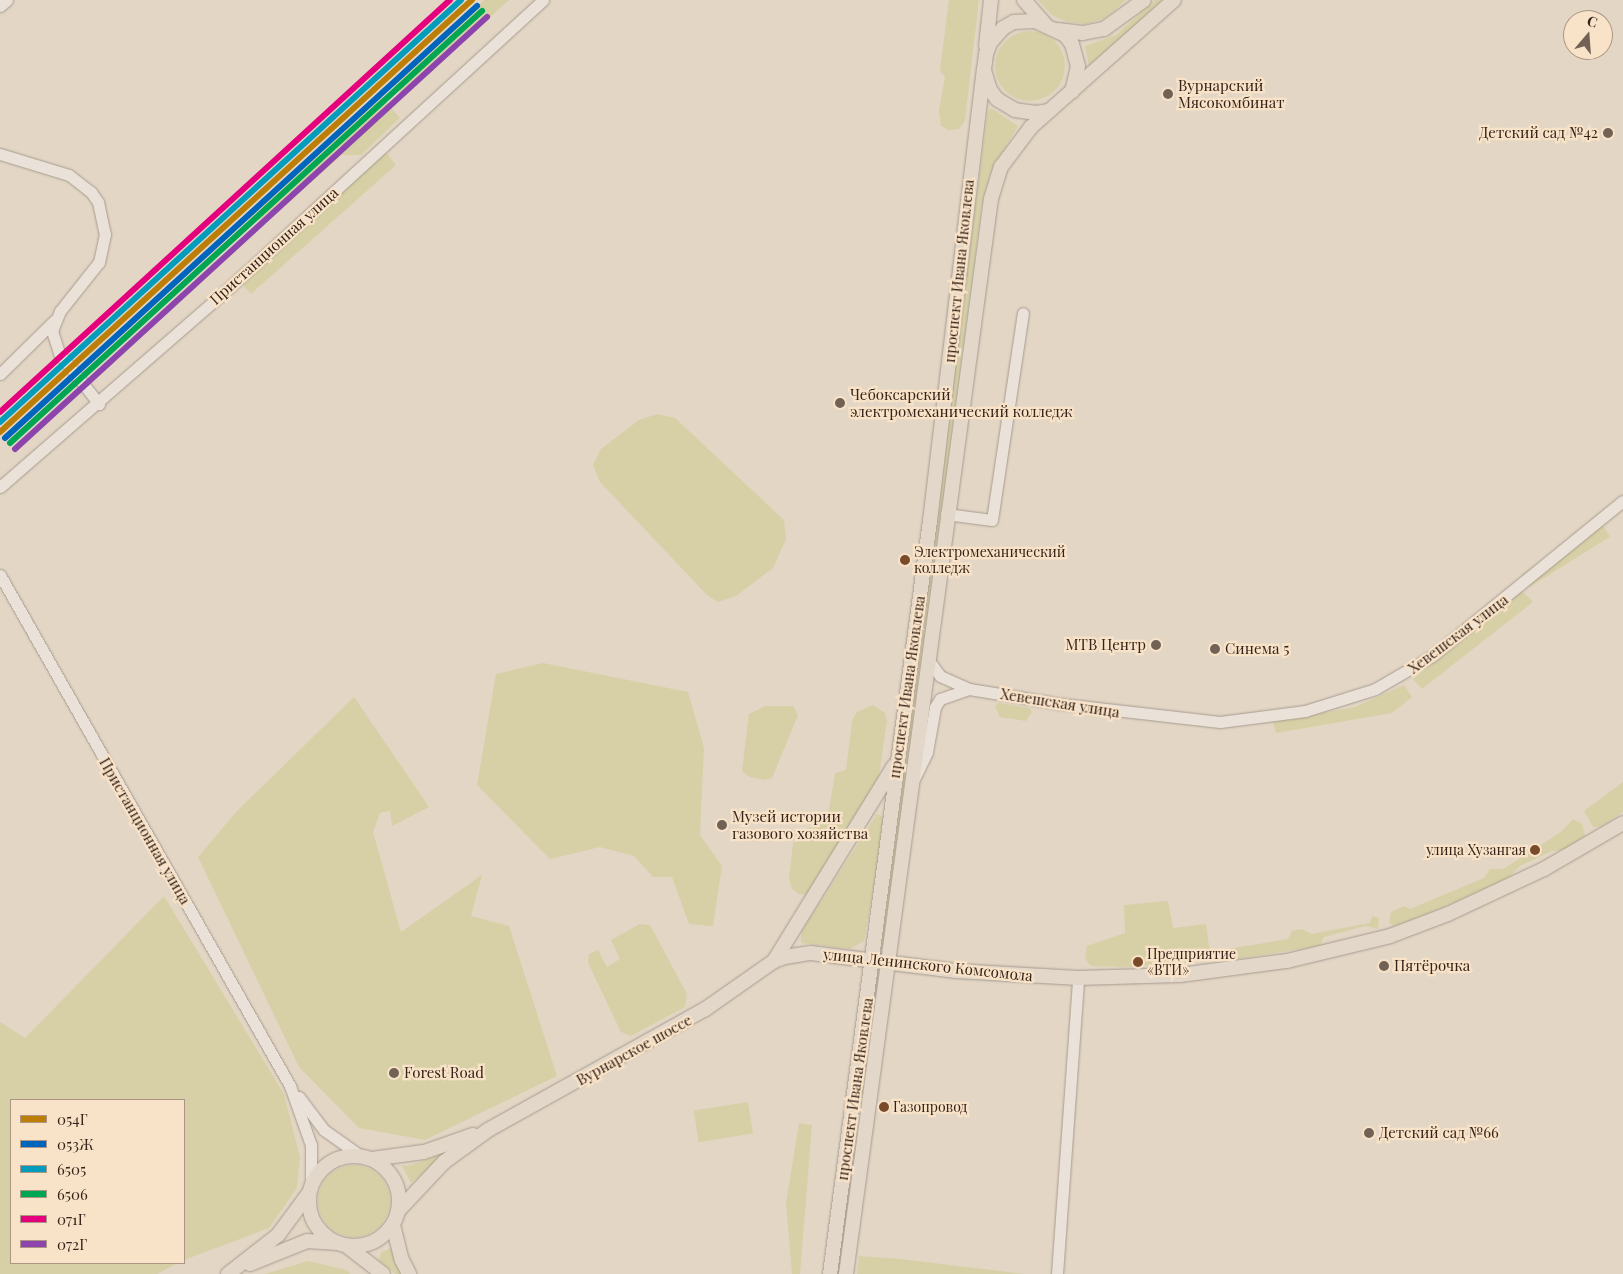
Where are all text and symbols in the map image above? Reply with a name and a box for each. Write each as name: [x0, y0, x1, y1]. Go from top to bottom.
north arrow: [1563, 10, 1613, 60]
text: С: [1585, 11, 1600, 32]
place label: Вурнарский Мясокомбинат: [1178, 76, 1284, 111]
marker: Вурнарский Мясокомбинат: [1162, 88, 1174, 100]
place label: Детский сад №42: [1479, 124, 1598, 142]
marker: Детский сад №42: [1602, 127, 1614, 139]
street label: проспект Ивана Яковлева: [940, 178, 978, 364]
street label: Пристанционная улица: [206, 184, 342, 308]
place label: Чебоксарский электромеханический колледж: [850, 385, 1073, 420]
marker: Чебоксарский электромеханический колледж: [834, 397, 846, 409]
place label: Электромеханический колледж: [914, 544, 1065, 576]
marker: Электромеханический колледж: [900, 555, 910, 565]
street label: Хевешская улица: [1404, 590, 1512, 678]
street label: проспект Ивана Яковлева: [885, 594, 929, 780]
place label: МТВ Центр: [1066, 636, 1146, 654]
marker: МТВ Центр: [1150, 639, 1162, 651]
place label: Синема 5: [1225, 640, 1290, 658]
marker: Синема 5: [1209, 643, 1221, 655]
street label: Хевешская улица: [999, 685, 1121, 721]
street label: Пристанционная улица: [96, 754, 194, 908]
place label: Музей истории газового хозяйства: [732, 807, 868, 842]
marker: Музей истории газового хозяйства: [716, 819, 728, 831]
place label: улица Хузангая: [1426, 842, 1526, 858]
marker: улица Хузангая: [1530, 845, 1540, 855]
street label: улица Ленинского Комсомола: [822, 945, 1034, 985]
place label: Предприятие «ВТИ»: [1147, 946, 1236, 979]
marker: Предприятие «ВТИ»: [1133, 957, 1143, 967]
place label: Пятёрочка: [1394, 957, 1470, 975]
marker: Пятёрочка: [1378, 960, 1390, 972]
street label: проспект Ивана Яковлева: [833, 996, 877, 1182]
street label: Вурнарское шоссе: [573, 1011, 695, 1089]
place label: Forest Road: [404, 1064, 484, 1082]
marker: Forest Road: [388, 1067, 400, 1079]
legend: [10, 1099, 185, 1264]
place label: Газопровод: [893, 1099, 967, 1115]
marker: Газопровод: [879, 1102, 889, 1112]
text: 054Г: [57, 1109, 88, 1129]
place label: Детский сад №66: [1379, 1124, 1499, 1142]
marker: Детский сад №66: [1363, 1127, 1375, 1139]
text: 053Ж: [57, 1134, 94, 1154]
text: 6505: [57, 1159, 86, 1179]
text: 6506: [57, 1184, 88, 1204]
text: 071Г: [57, 1209, 86, 1229]
text: 072Г: [57, 1234, 87, 1254]

